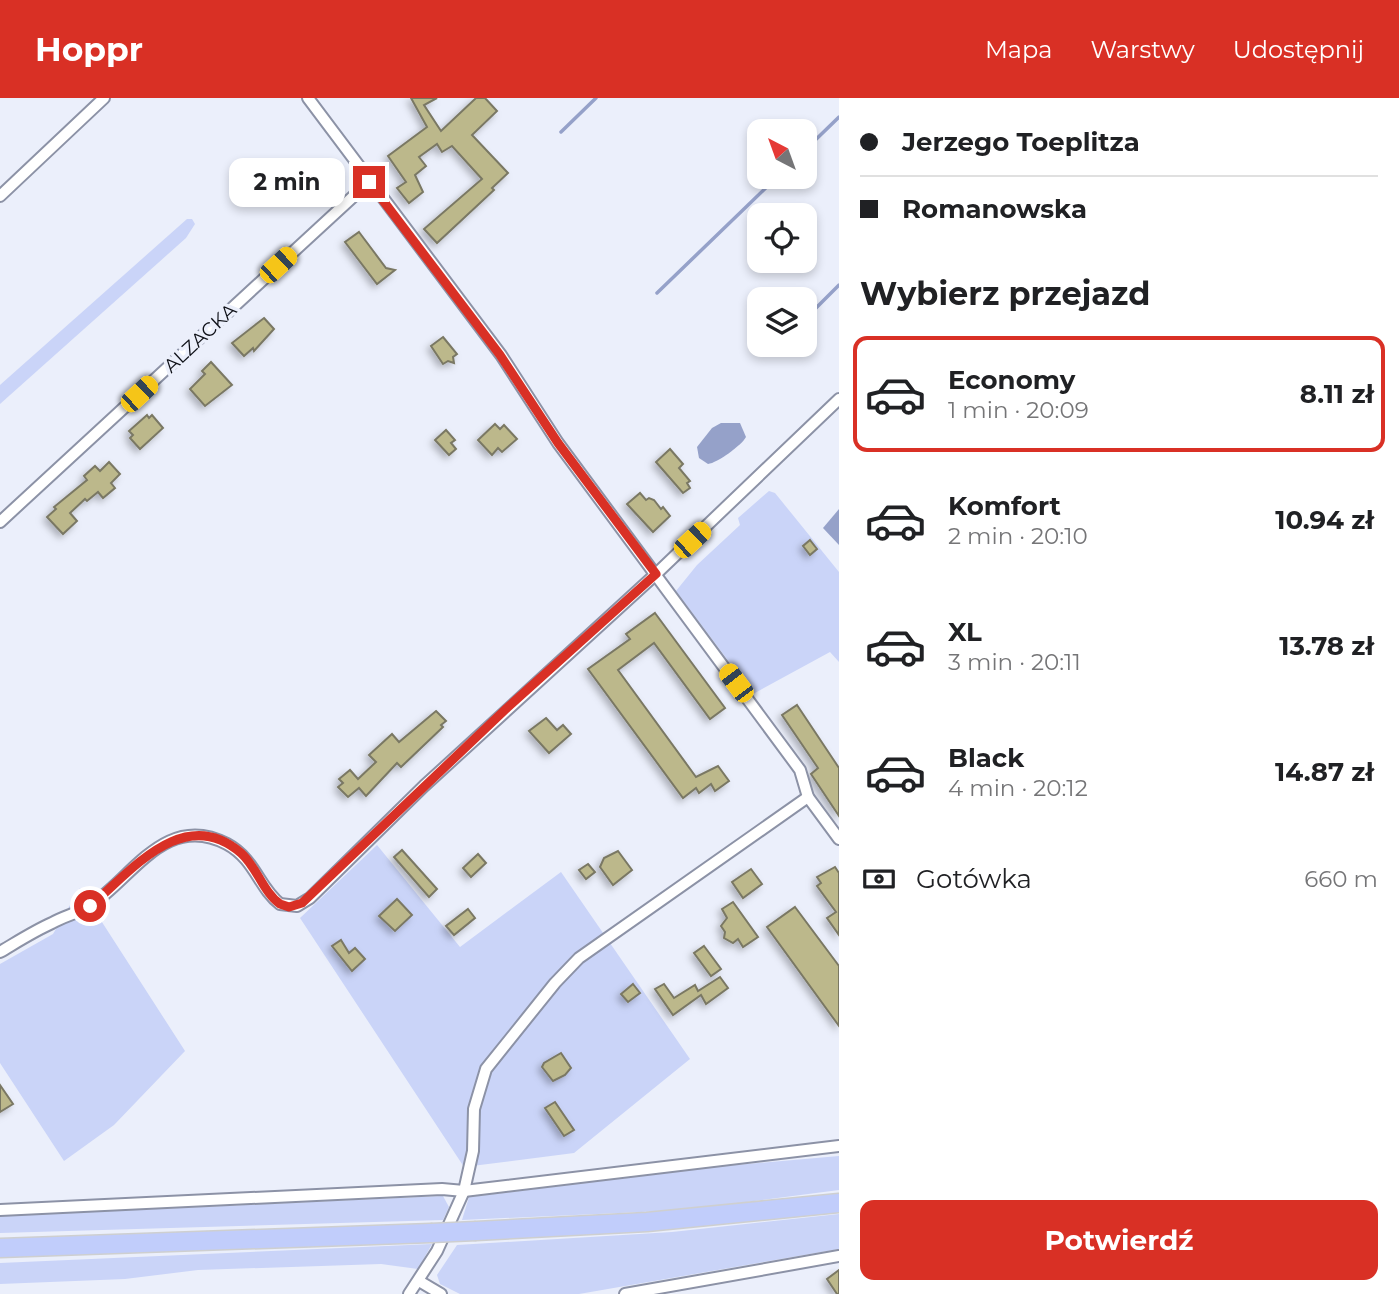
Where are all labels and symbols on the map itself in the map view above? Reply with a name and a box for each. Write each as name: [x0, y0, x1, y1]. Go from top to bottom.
north arrow: [747, 119, 817, 189]
callout: 2 min: [229, 158, 344, 206]
route end: [353, 166, 385, 198]
car: [256, 243, 301, 287]
street label: ALZACKA: [159, 298, 241, 377]
car: [117, 372, 162, 416]
car: [670, 518, 715, 562]
car: [715, 660, 758, 706]
route start: [74, 890, 106, 922]

